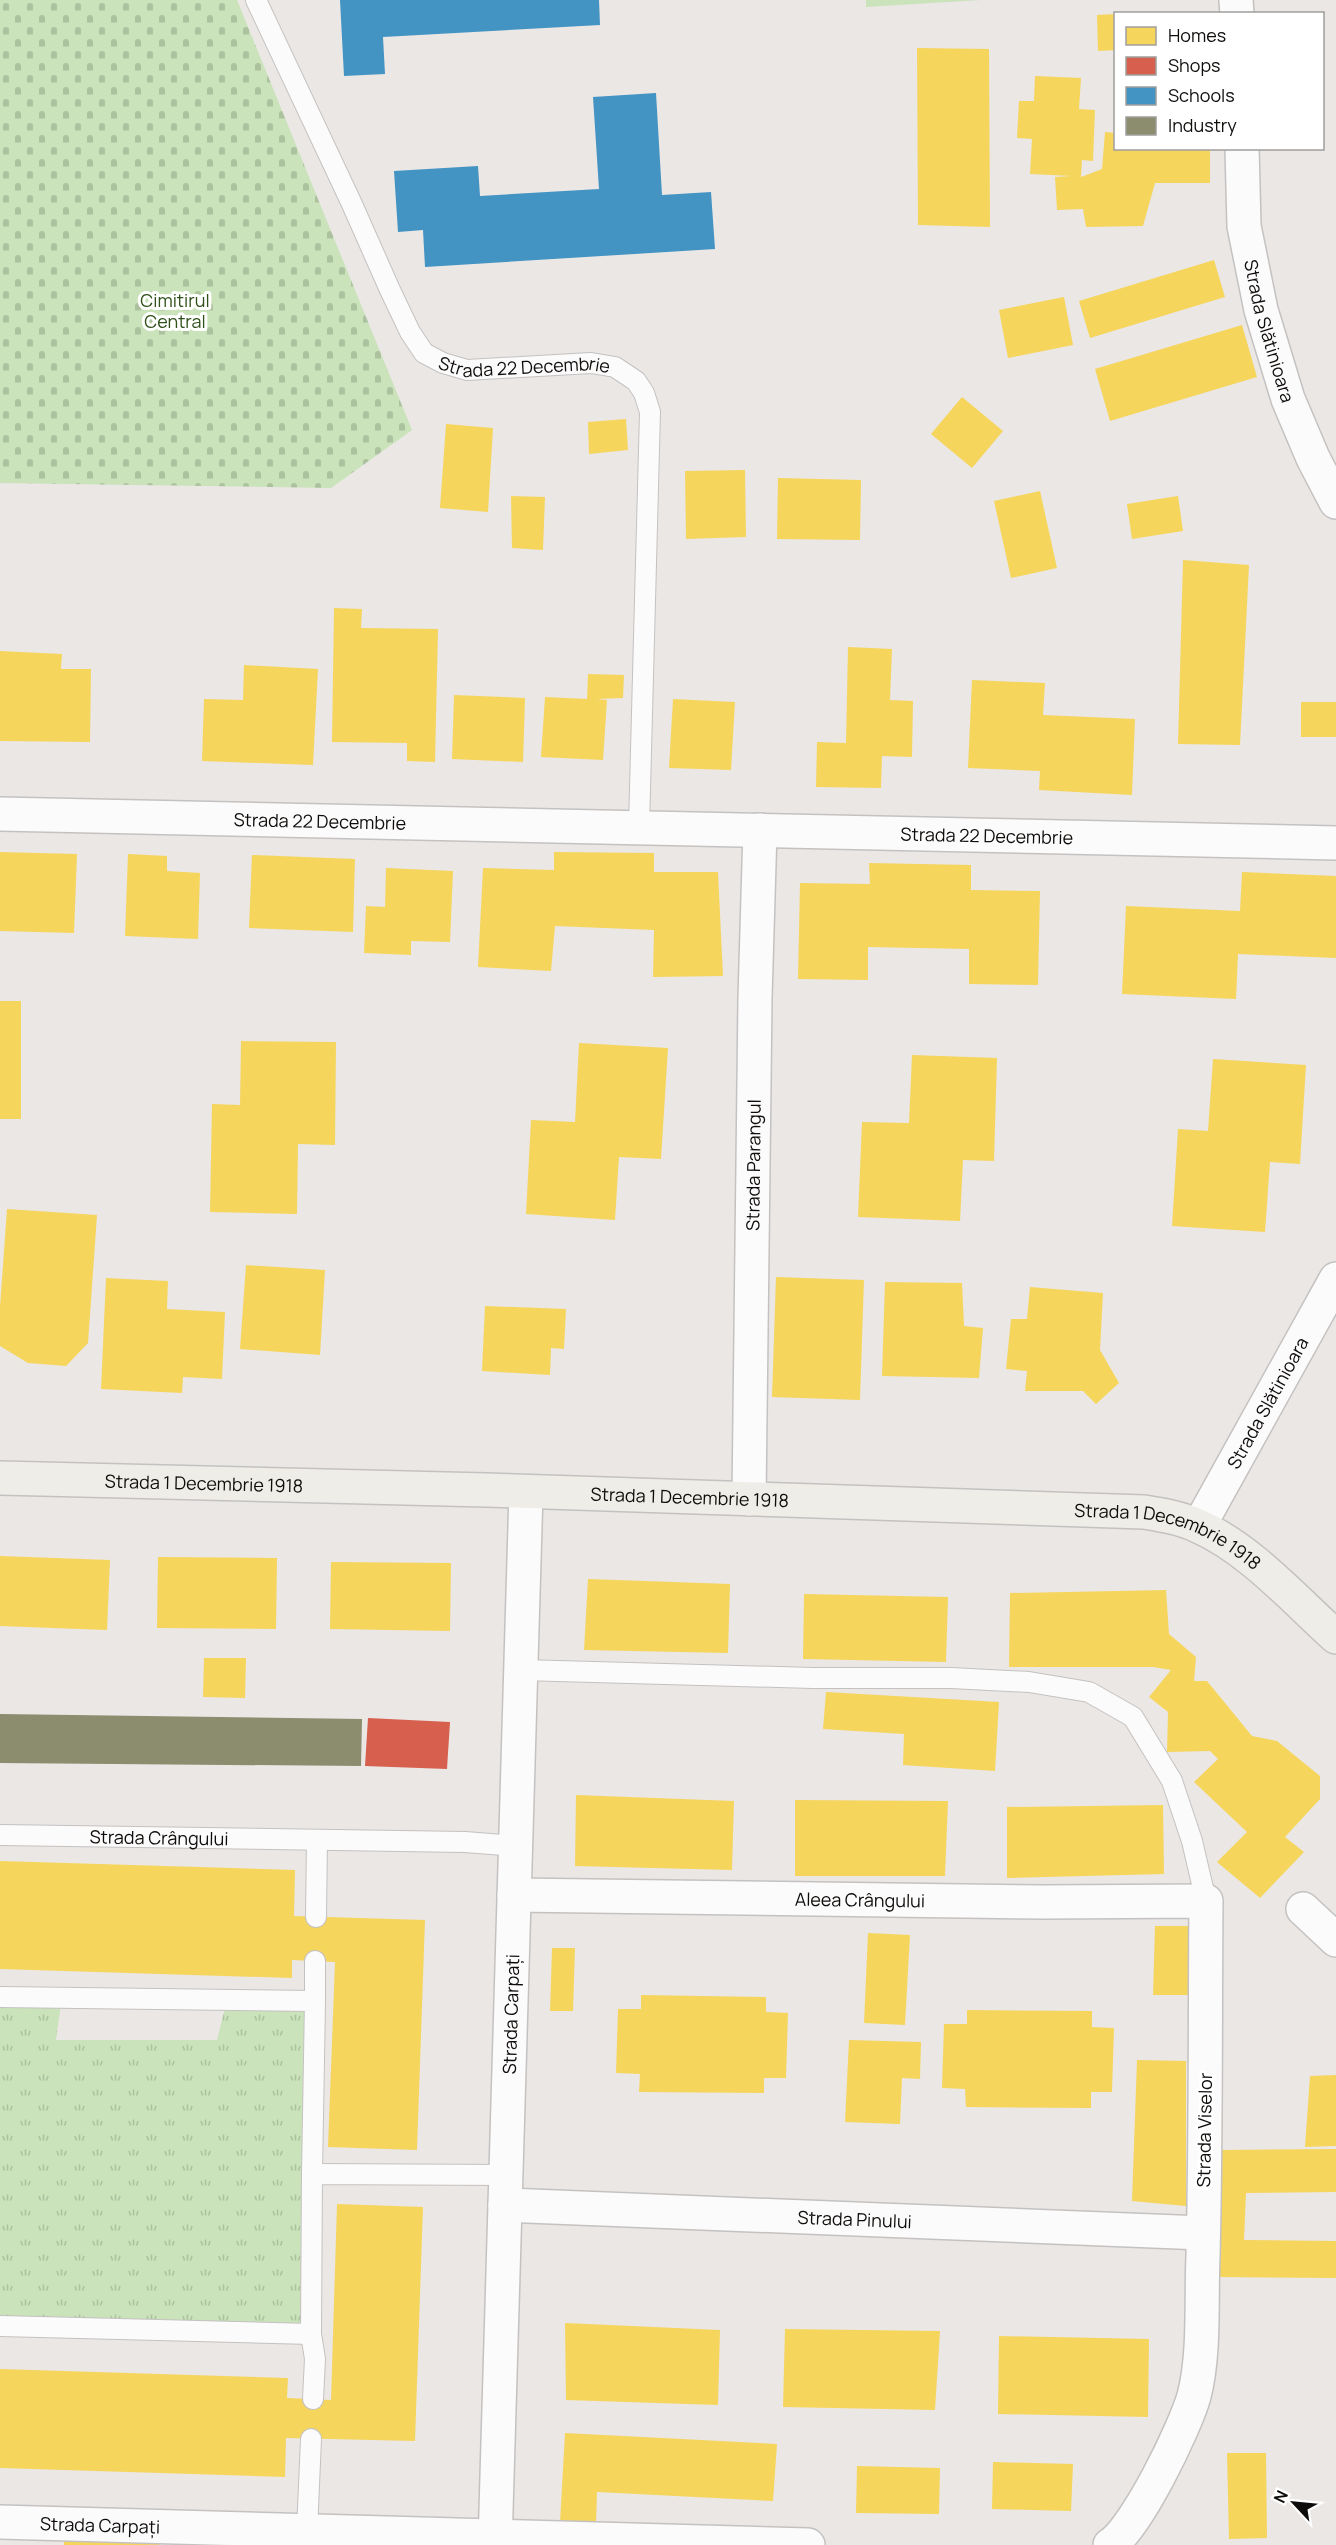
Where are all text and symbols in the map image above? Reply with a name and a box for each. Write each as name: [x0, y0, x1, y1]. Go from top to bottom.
legend: [1114, 12, 1324, 150]
text: Homes: [1168, 23, 1226, 47]
text: Shops: [1168, 53, 1220, 77]
text: Schools: [1168, 83, 1235, 107]
text: Industry: [1168, 113, 1237, 137]
street label: Strada Slătinioara: [1239, 257, 1300, 405]
park label: Cimitirul Central: [140, 288, 210, 333]
street label: Strada 22 Decembrie: [436, 350, 612, 382]
street label: Strada 22 Decembrie: [233, 807, 406, 835]
street label: Strada 22 Decembrie: [900, 822, 1073, 849]
street label: Strada Parangul: [740, 1099, 766, 1231]
street label: Strada Slătinioara: [1221, 1333, 1314, 1473]
street label: Strada 1 Decembrie 1918: [104, 1469, 303, 1497]
street label: Strada 1 Decembrie 1918: [590, 1482, 789, 1512]
street label: Strada 1 Decembrie 1918: [1074, 1498, 1266, 1575]
street label: Strada Crângului: [89, 1824, 229, 1850]
street label: Aleea Crângului: [795, 1887, 925, 1912]
street label: Strada Carpați: [497, 1954, 524, 2075]
street label: Strada Viselor: [1191, 2072, 1217, 2188]
street label: Strada Pinului: [797, 2205, 912, 2233]
north arrow: [1264, 2473, 1324, 2533]
text: N: [1268, 2486, 1293, 2506]
street label: Strada Carpați: [40, 2511, 160, 2539]

